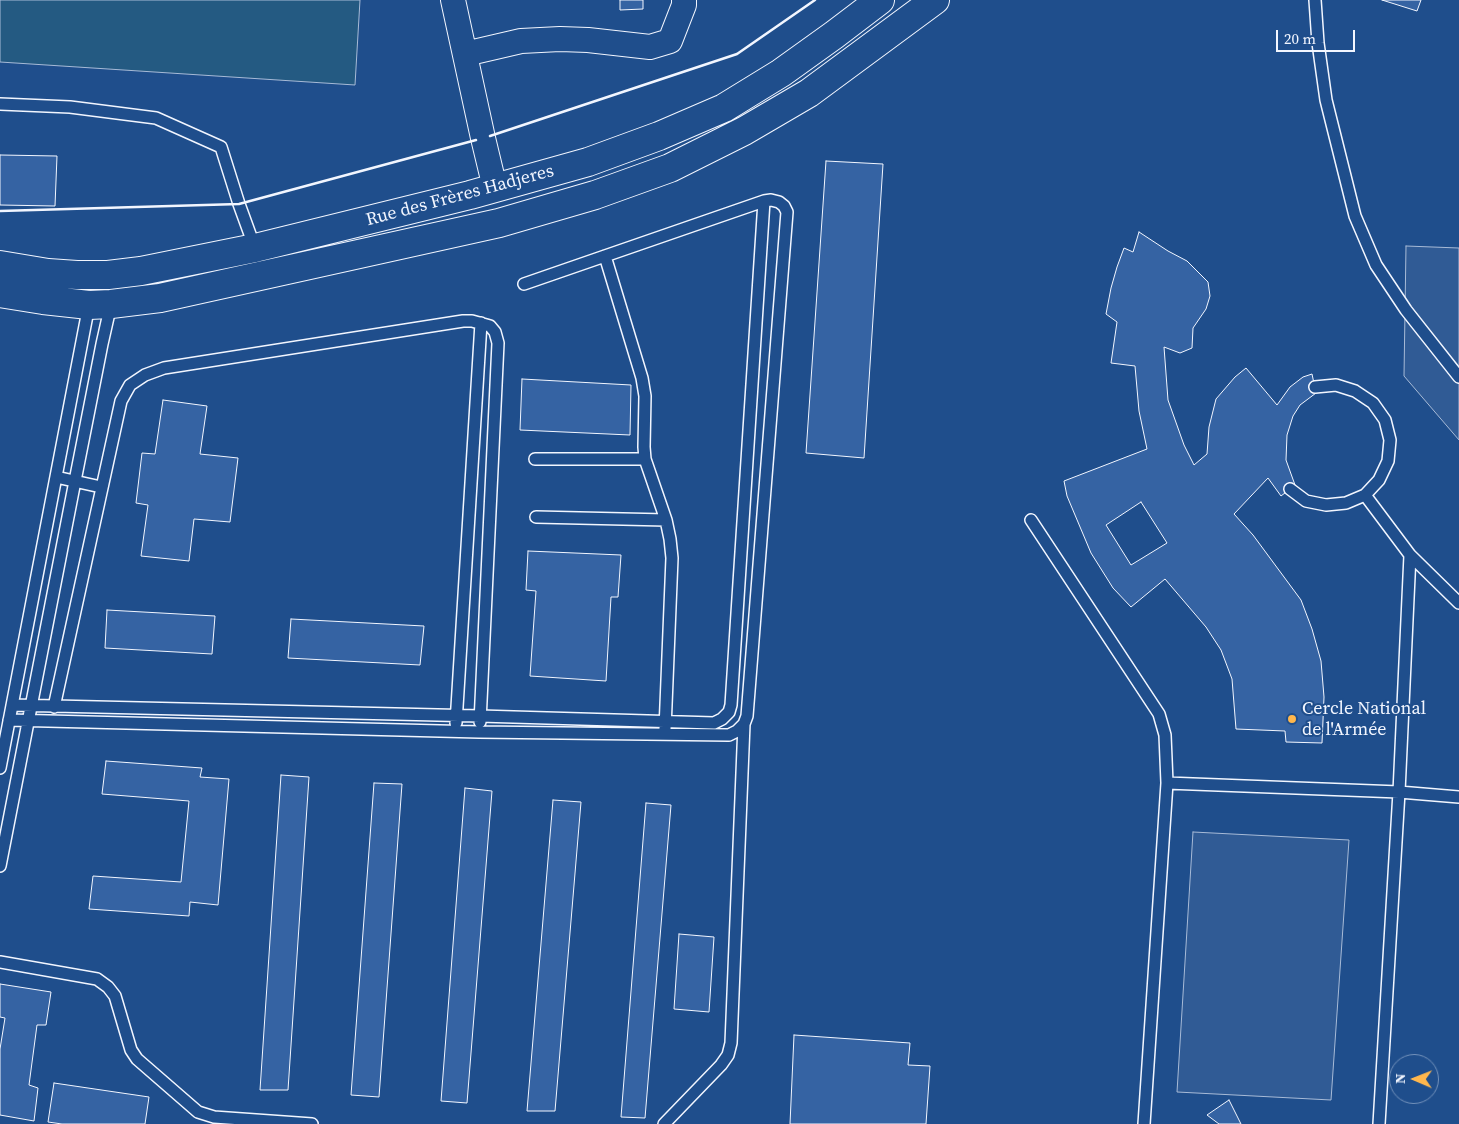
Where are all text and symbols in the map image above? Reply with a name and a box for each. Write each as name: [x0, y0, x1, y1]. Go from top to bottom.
scale bar: [1279, 20, 1358, 52]
text: 20 m: [1284, 28, 1316, 49]
street label: Rue des Frères Hadjeres: [364, 161, 556, 231]
place label: Cercle National de l'Armée: [1302, 698, 1426, 741]
marker: Cercle National de l'Armée: [1286, 713, 1298, 725]
north arrow: [1389, 1054, 1439, 1104]
text: N: [1390, 1073, 1410, 1084]

